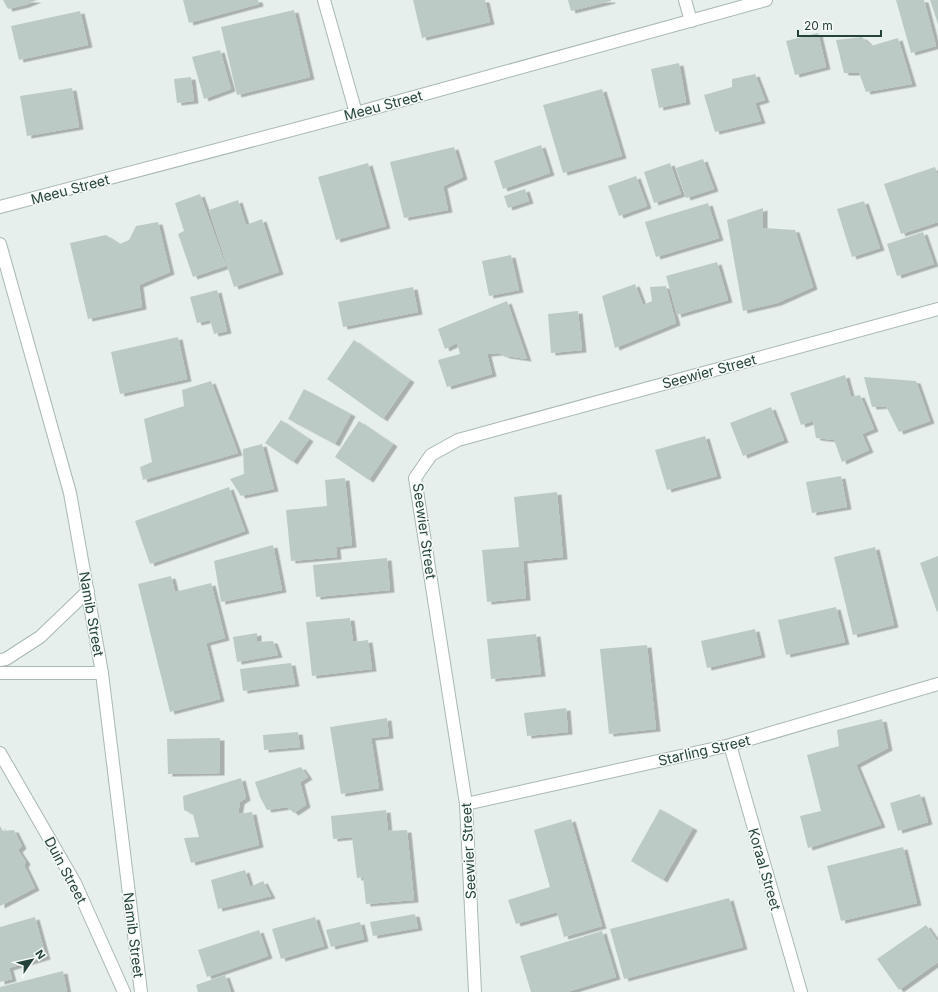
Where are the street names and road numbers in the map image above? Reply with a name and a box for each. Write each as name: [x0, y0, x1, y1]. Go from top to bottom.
street label: Meeu Street: [342, 86, 425, 124]
street label: Meeu Street: [29, 170, 112, 208]
street label: Seewier Street: [660, 350, 758, 392]
street label: Seewier Street: [410, 482, 440, 581]
street label: Namib Street: [76, 570, 108, 658]
street label: Starling Street: [656, 731, 752, 769]
street label: Seewier Street: [457, 802, 479, 900]
street label: Koraal Street: [745, 826, 785, 913]
street label: Duin Street: [41, 834, 91, 907]
street label: Namib Street: [120, 891, 148, 979]

